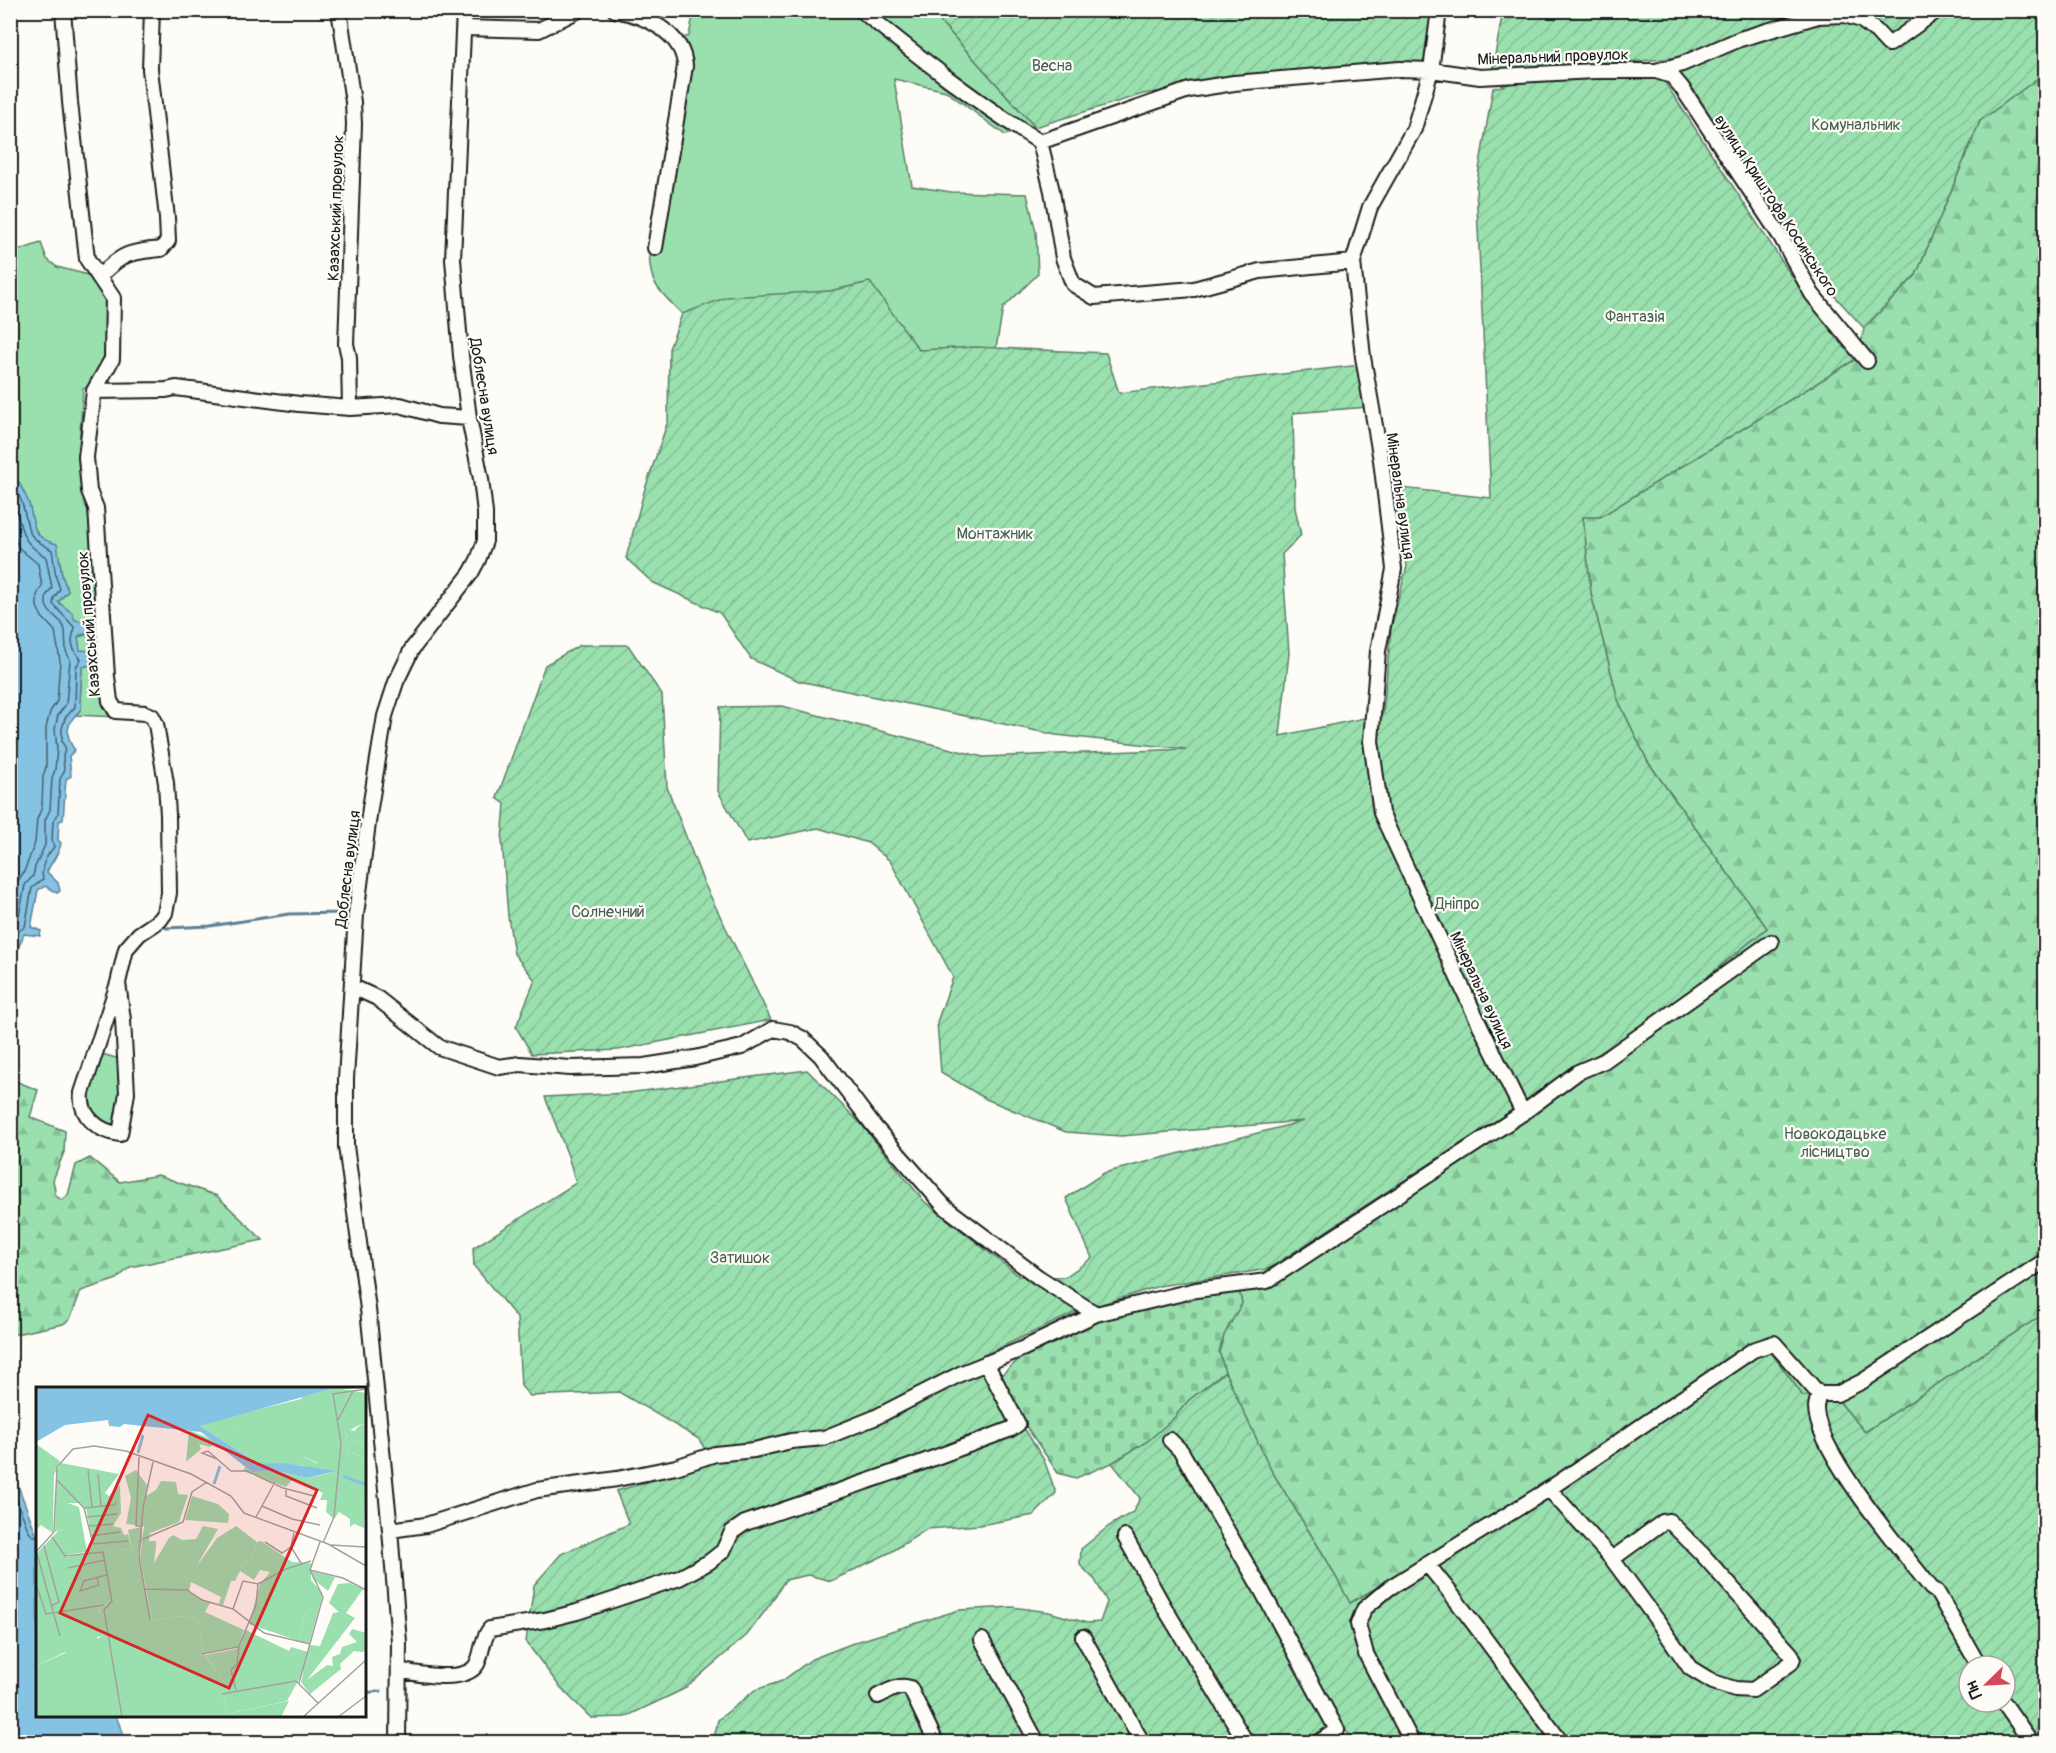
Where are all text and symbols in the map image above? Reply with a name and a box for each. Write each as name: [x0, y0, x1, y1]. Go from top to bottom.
street label: Мінеральний провулок: [1477, 44, 1629, 70]
park label: Весна: [1032, 56, 1072, 76]
street label: вулиця Криштофа Косинського: [1710, 111, 1843, 301]
park label: Комунальник: [1811, 115, 1901, 135]
street label: Казахський провулок: [323, 135, 349, 281]
park label: Фантазія: [1605, 307, 1665, 327]
street label: Доблесна вулиця: [465, 335, 503, 456]
street label: Мінеральна вулиця: [1381, 432, 1419, 561]
park label: Монтажник: [956, 524, 1034, 544]
street label: Казахський провулок: [73, 550, 105, 698]
street label: Доблесна вулиця: [331, 809, 365, 930]
park label: Дніпро: [1434, 894, 1480, 914]
park label: Солнечний: [571, 902, 645, 922]
street label: Мінеральна вулиця: [1445, 928, 1517, 1053]
park label: Новокодацьке лісництво: [1784, 1124, 1886, 1162]
park label: Затишок: [710, 1248, 770, 1268]
inset map: [36, 1387, 366, 1717]
north arrow: [1957, 1654, 2017, 1714]
text: Пн: [1961, 1678, 1987, 1702]

